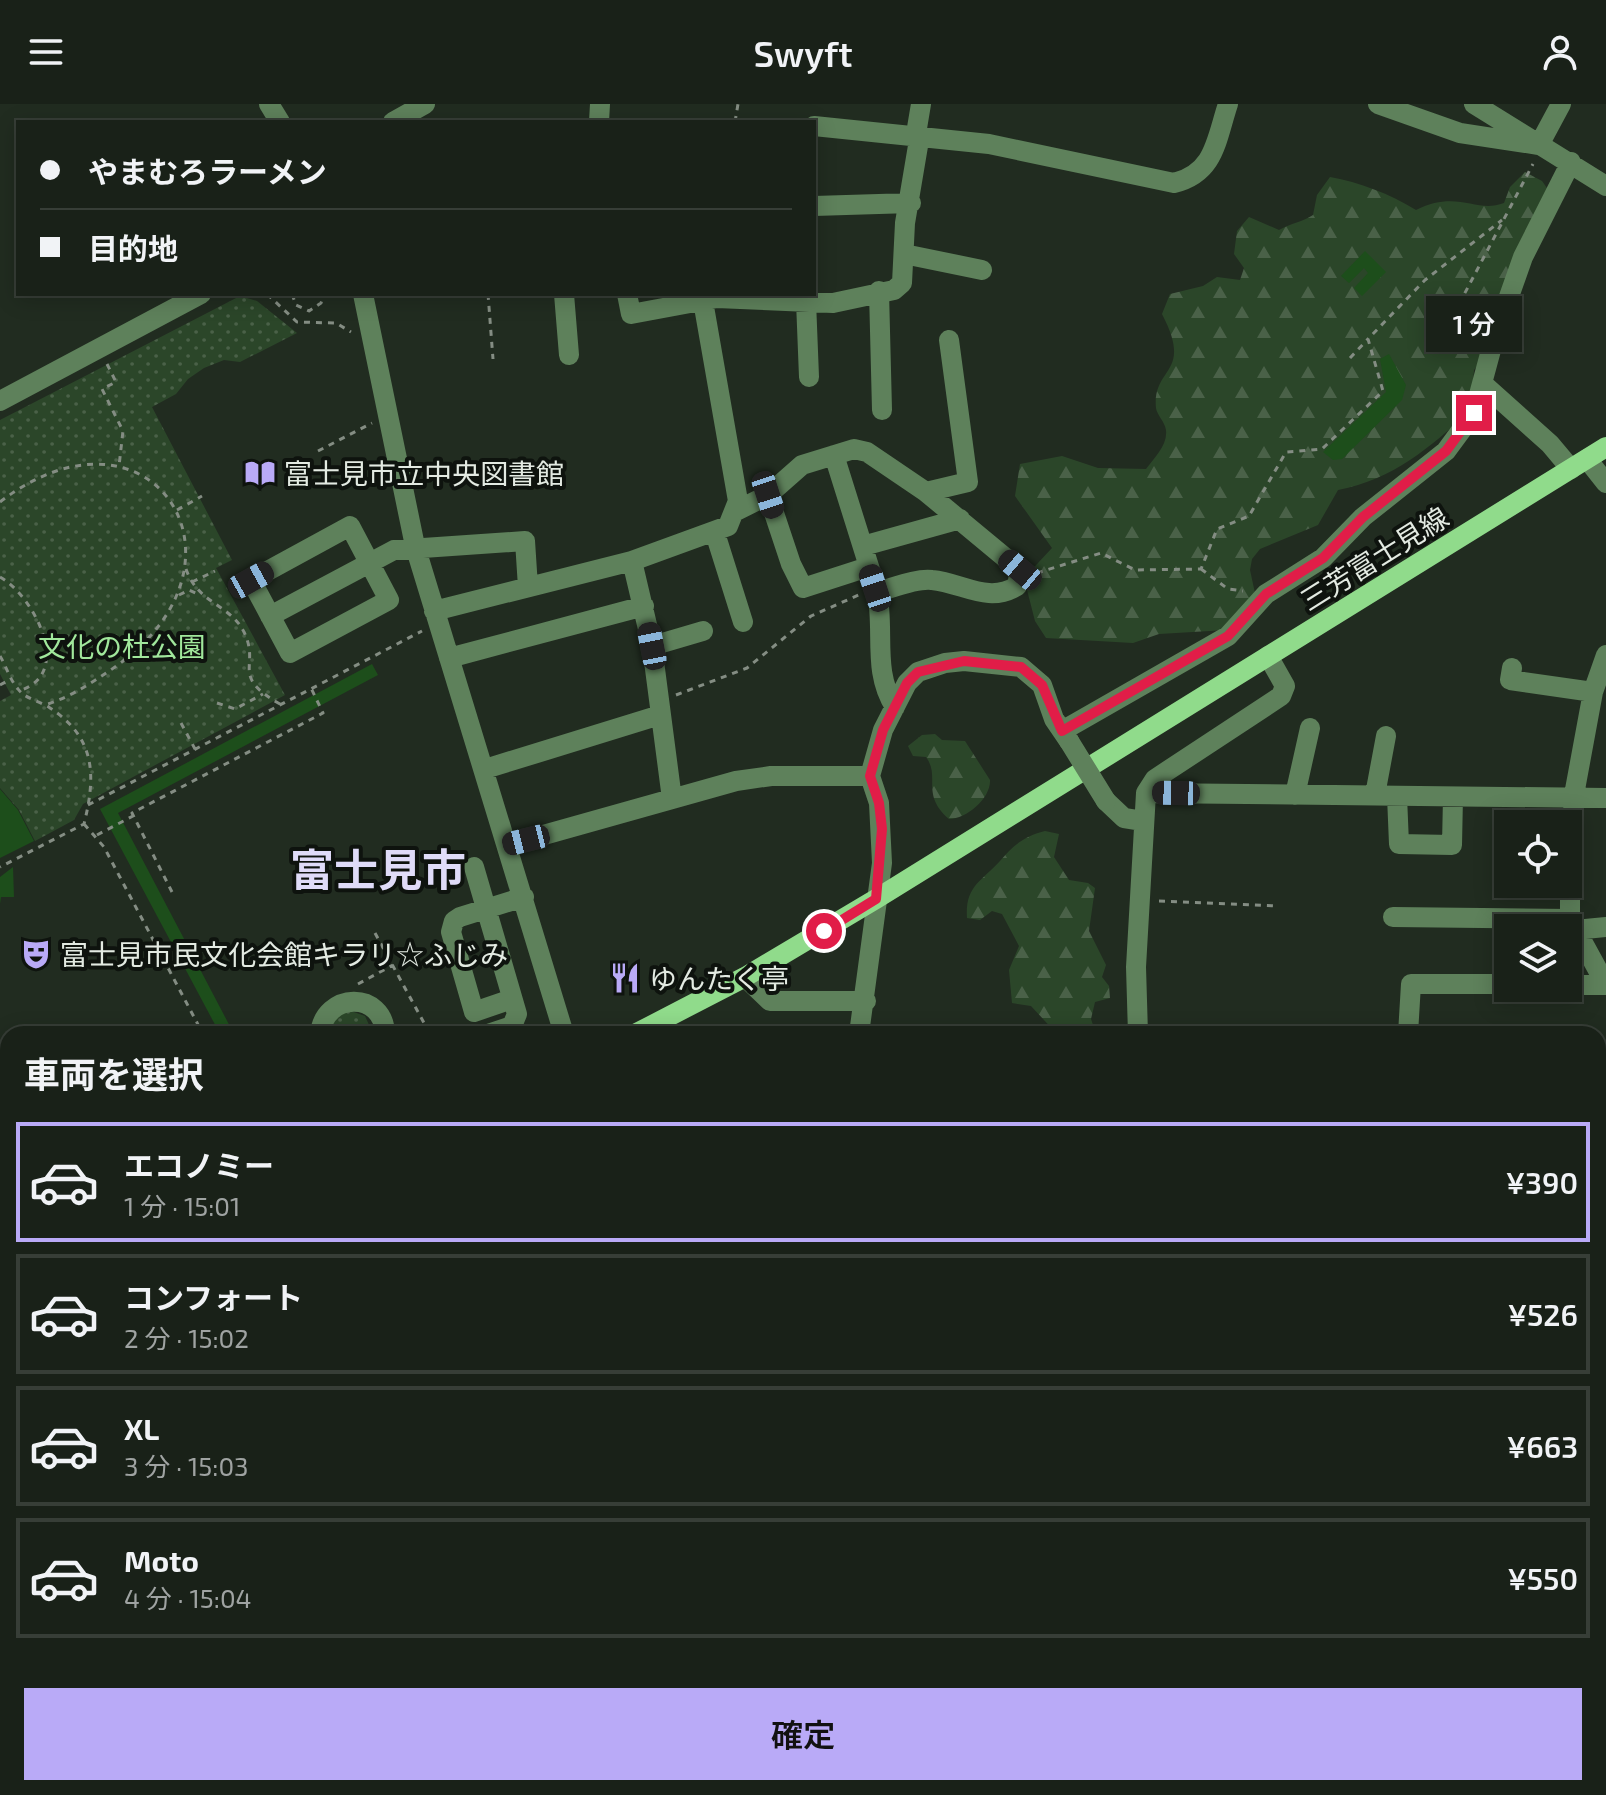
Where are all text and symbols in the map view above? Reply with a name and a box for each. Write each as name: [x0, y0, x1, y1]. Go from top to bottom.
icon: menu: [24, 30, 68, 74]
icon: person: [1538, 30, 1582, 74]
text: Swyft: [753, 31, 853, 74]
text: やまむろラーメン: [88, 153, 327, 189]
text: 目的地: [88, 230, 178, 266]
callout: 1 分: [1426, 297, 1522, 353]
text: 1 分: [1453, 308, 1495, 339]
route end: [1456, 395, 1492, 431]
library icon: 富士見市立中央図書館: [243, 456, 277, 490]
place label: 富士見市立中央図書館: [284, 456, 564, 490]
car: [749, 468, 787, 522]
street label: 三芳富士見線: [1294, 499, 1454, 617]
car: [994, 545, 1046, 595]
car: [224, 558, 278, 602]
car: [856, 561, 894, 615]
car: [636, 620, 668, 672]
park label: 文化の杜公園: [38, 629, 206, 663]
car: [1152, 781, 1200, 805]
map controls: [1494, 810, 1582, 1002]
button: locate: [1494, 810, 1582, 898]
car: [500, 823, 552, 857]
district label: 富士見市: [290, 842, 466, 895]
route start: [806, 913, 842, 949]
button: layers: [1494, 914, 1582, 1002]
theatre icon: 富士見市民文化会館キラリ☆ふじみ: [19, 937, 53, 971]
place label: 富士見市民文化会館キラリ☆ふじみ: [60, 937, 508, 971]
restaurant icon: ゆんたく亭: [608, 961, 642, 995]
place label: ゆんたく亭: [649, 961, 789, 995]
text: 車両を選択: [24, 1052, 204, 1095]
icon: car: [28, 1146, 100, 1218]
text: エコノミー: [124, 1147, 274, 1183]
text: ¥390: [1506, 1164, 1578, 1200]
text: 1 分 · 15:01: [124, 1190, 240, 1221]
icon: car: [28, 1278, 100, 1350]
text: コンフォート: [124, 1279, 303, 1315]
text: ¥526: [1508, 1296, 1578, 1332]
text: 2 分 · 15:02: [124, 1322, 249, 1353]
icon: car: [28, 1410, 100, 1482]
text: XL: [124, 1410, 159, 1446]
text: ¥663: [1507, 1428, 1578, 1464]
text: 3 分 · 15:03: [124, 1450, 249, 1481]
icon: car: [28, 1542, 100, 1614]
text: Moto: [124, 1542, 199, 1578]
text: ¥550: [1507, 1560, 1578, 1596]
text: 4 分 · 15:04: [124, 1582, 252, 1613]
button: 確定: [24, 1688, 1582, 1780]

